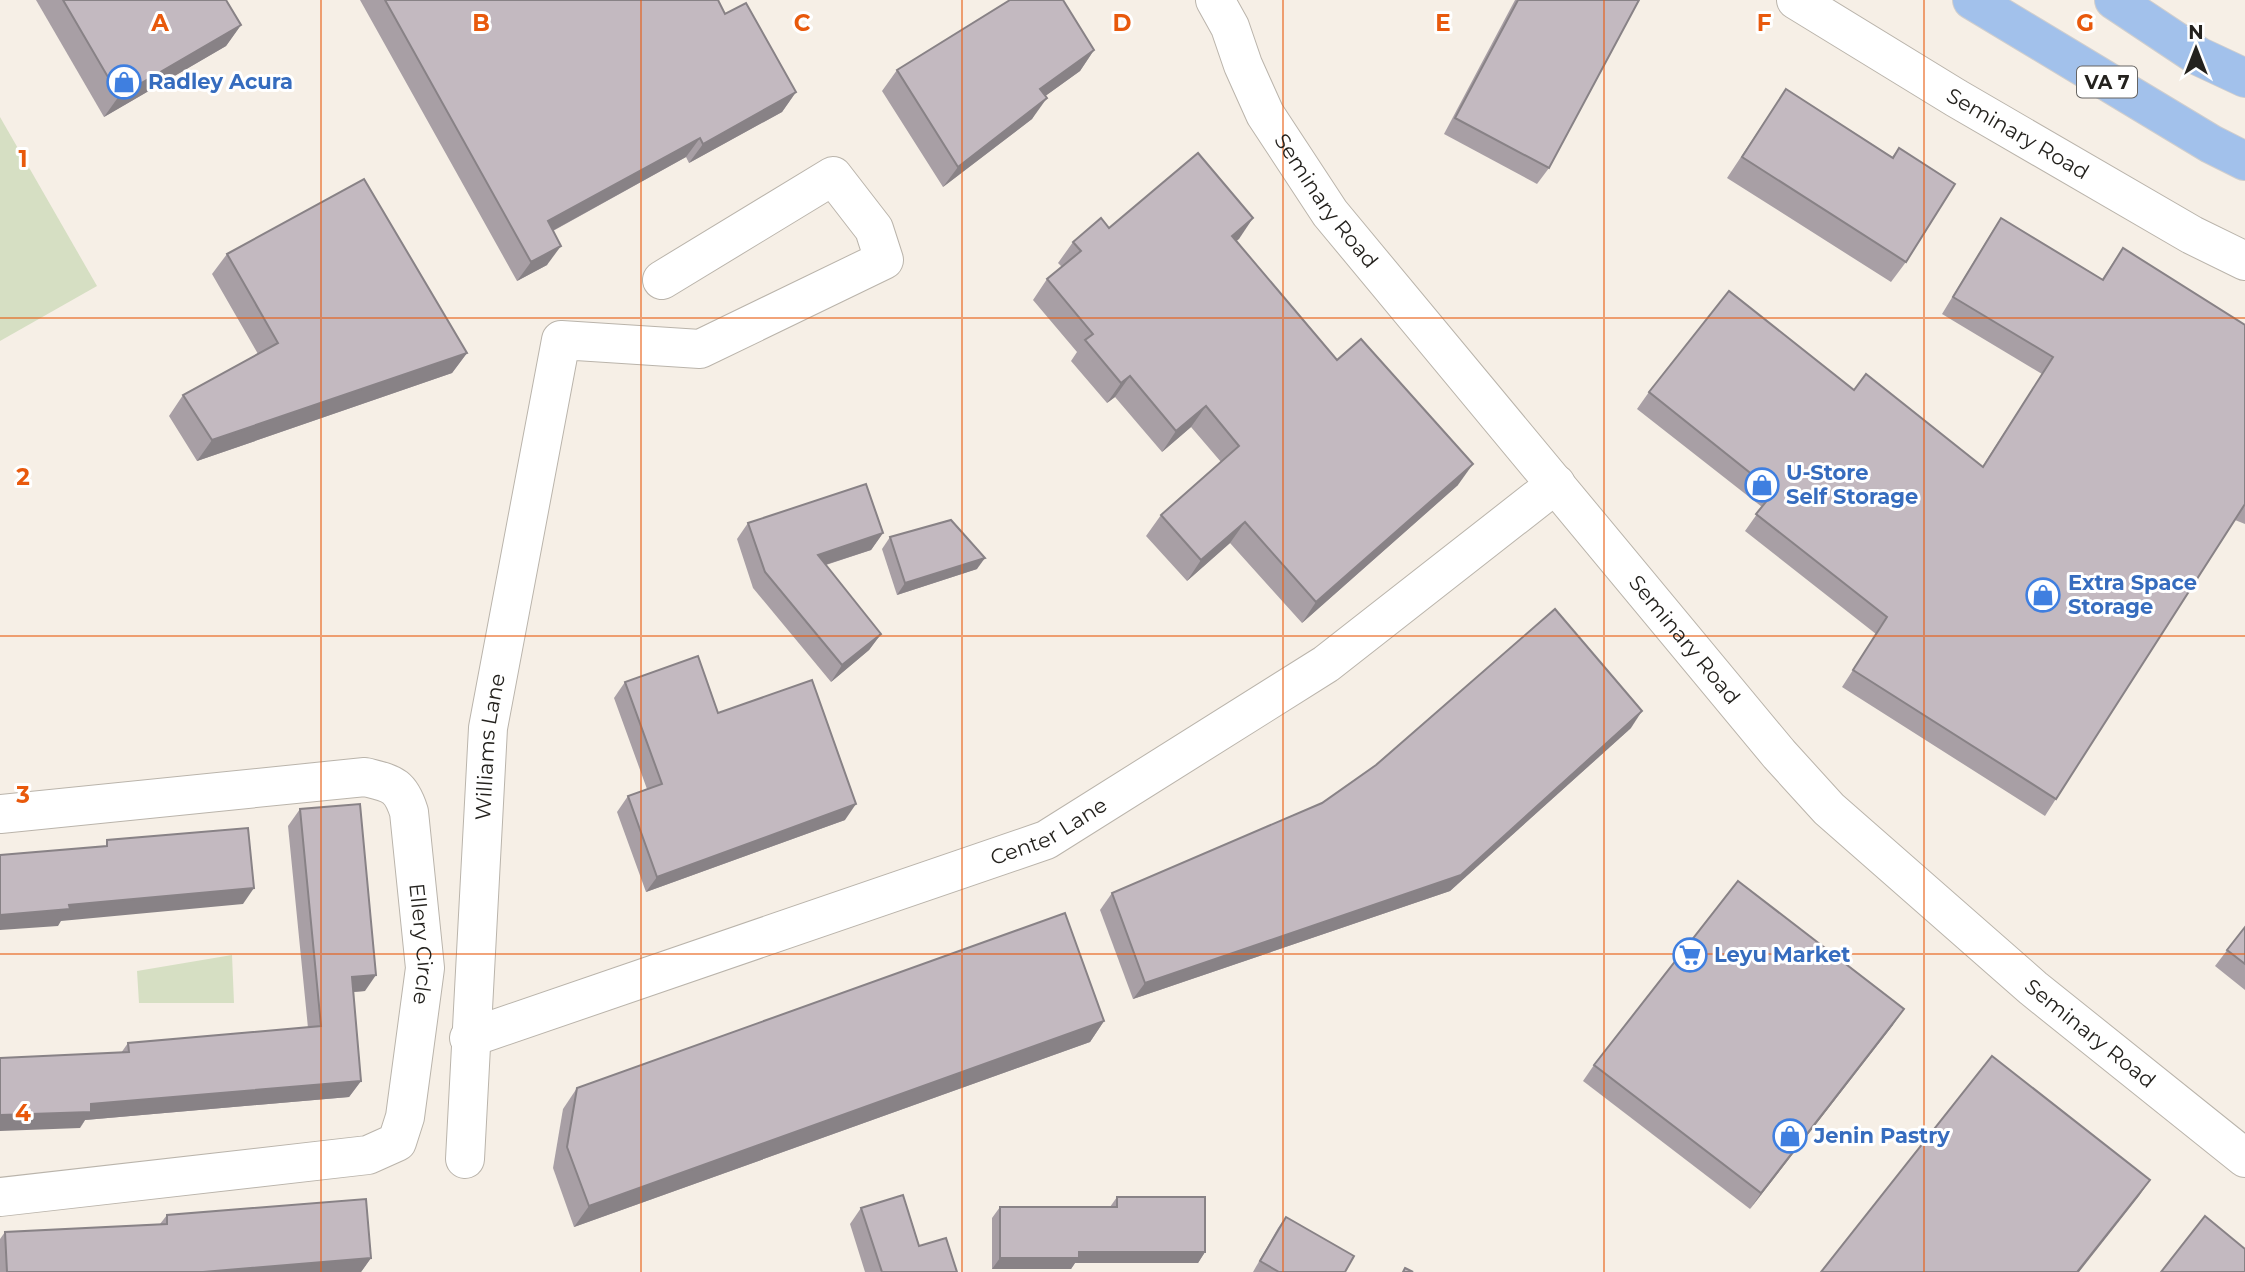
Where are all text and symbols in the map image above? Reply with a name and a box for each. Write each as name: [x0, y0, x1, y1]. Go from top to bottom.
text: A: [150, 9, 169, 37]
text: B: [472, 9, 490, 37]
text: C: [794, 9, 811, 37]
text: D: [1113, 9, 1132, 37]
text: E: [1435, 9, 1451, 37]
text: F: [1757, 9, 1772, 37]
text: G: [2076, 9, 2094, 37]
north arrow: [2161, 14, 2231, 84]
text: N: [2188, 21, 2204, 44]
shop icon: Radley Acura: [105, 63, 143, 101]
road number: VA 7: [2077, 66, 2137, 97]
place label: Radley Acura: [148, 69, 293, 94]
street label: Seminary Road: [1942, 82, 2094, 184]
street label: Seminary Road: [1269, 129, 1383, 273]
text: 1: [18, 145, 28, 173]
place label: U-Store Self Storage: [1786, 460, 1918, 509]
text: 2: [16, 463, 30, 491]
shop icon: U-Store Self Storage: [1743, 466, 1781, 504]
street label: Seminary Road: [1624, 570, 1746, 709]
place label: Extra Space Storage: [2068, 570, 2197, 619]
shop icon: Extra Space Storage: [2024, 576, 2062, 614]
street label: Williams Lane: [470, 671, 510, 821]
text: 3: [15, 781, 30, 809]
street label: Center Lane: [987, 792, 1112, 870]
street label: Ellery Circle: [404, 882, 438, 1006]
supermarket icon: Leyu Market: [1671, 936, 1709, 974]
place label: Leyu Market: [1714, 942, 1850, 967]
street label: Seminary Road: [2020, 974, 2161, 1093]
text: 4: [15, 1099, 31, 1127]
shop icon: Jenin Pastry: [1771, 1117, 1809, 1155]
place label: Jenin Pastry: [1813, 1123, 1950, 1148]

